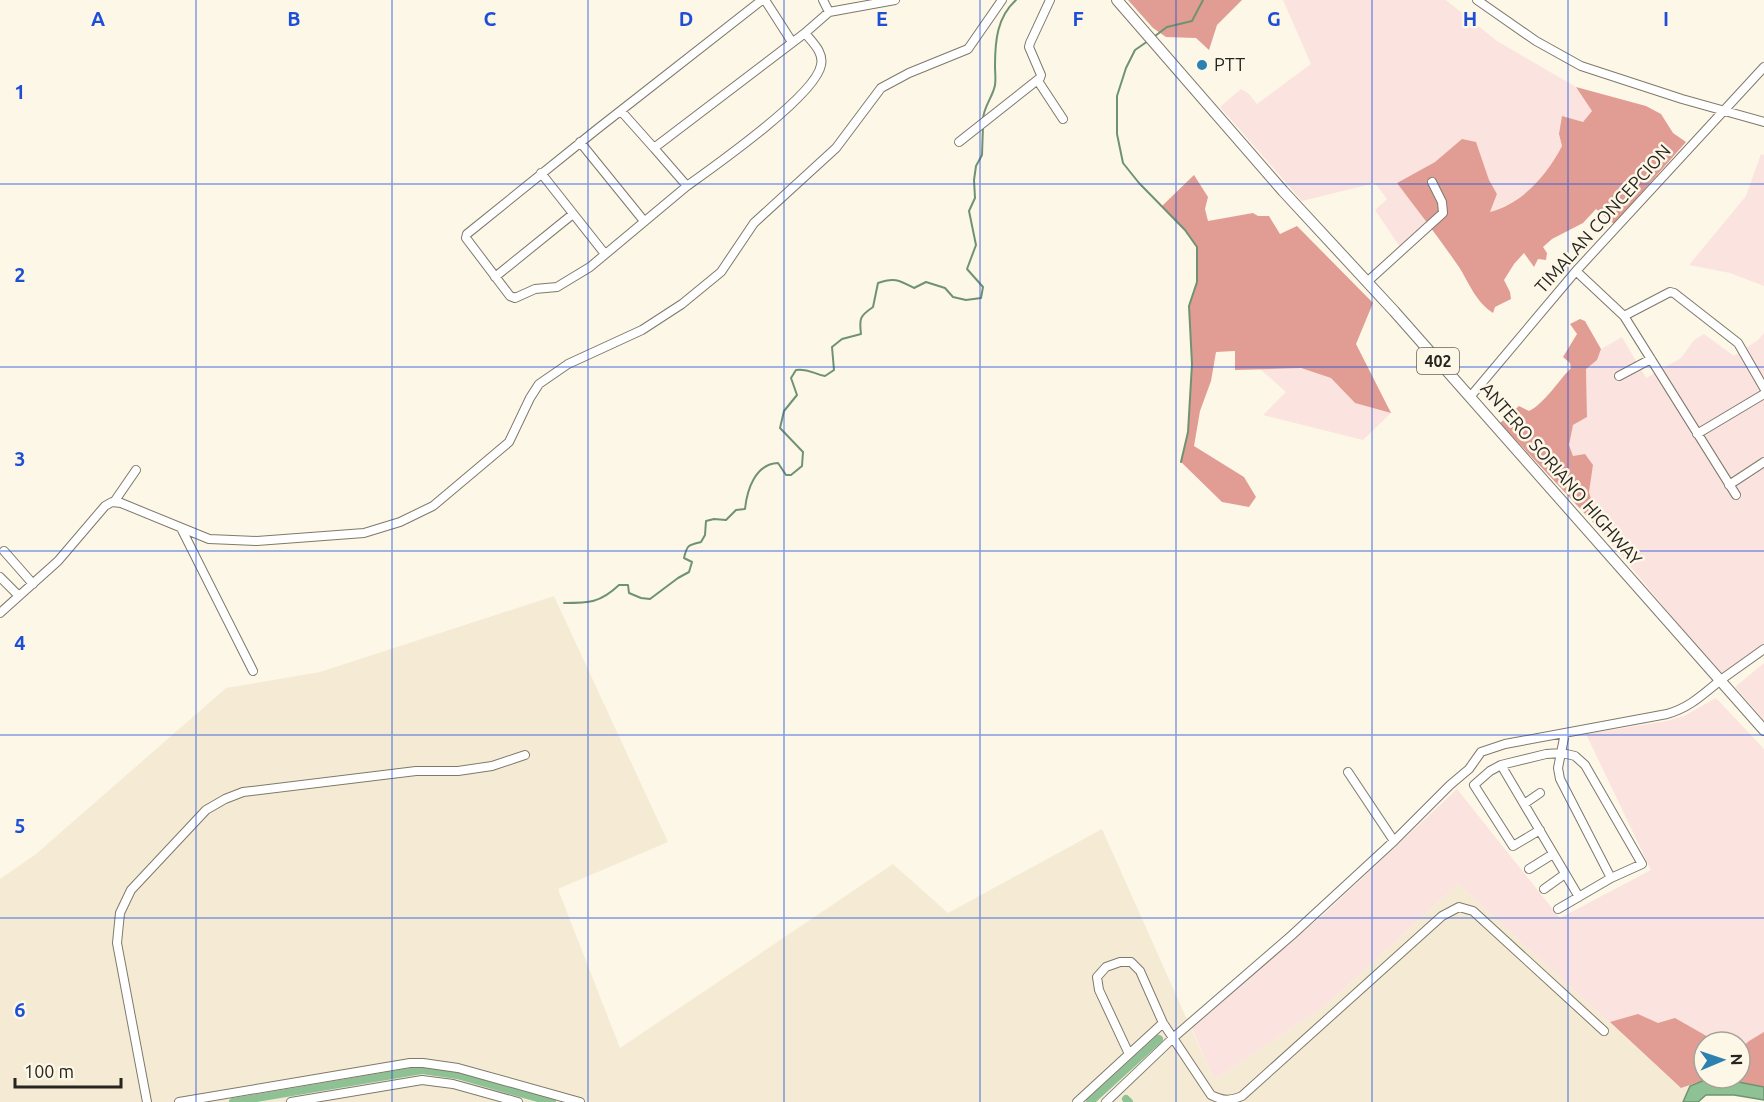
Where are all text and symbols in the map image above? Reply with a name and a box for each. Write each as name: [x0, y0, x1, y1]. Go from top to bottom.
text: A: [91, 7, 105, 30]
text: B: [287, 7, 301, 30]
text: C: [484, 7, 497, 30]
text: D: [679, 7, 693, 30]
text: E: [876, 7, 888, 30]
text: F: [1072, 7, 1084, 30]
text: G: [1267, 7, 1281, 30]
text: H: [1463, 7, 1477, 30]
text: I: [1663, 7, 1669, 30]
place label: PTT: [1214, 54, 1245, 74]
marker: PTT: [1195, 58, 1209, 72]
text: 1: [14, 80, 26, 103]
street label: TIMALAN CONCEPCION: [1530, 140, 1674, 296]
text: 2: [14, 263, 26, 286]
road number: 402: [1417, 348, 1459, 374]
street label: ANTERO SORIANO HIGHWAY: [1477, 378, 1647, 569]
text: 3: [14, 447, 26, 470]
text: 4: [14, 631, 26, 654]
text: 5: [14, 814, 26, 837]
text: 6: [14, 998, 26, 1021]
north arrow: [1692, 1030, 1752, 1090]
scale bar: [15, 1051, 122, 1089]
text: N: [1728, 1053, 1746, 1066]
text: 100 m: [24, 1061, 74, 1081]

